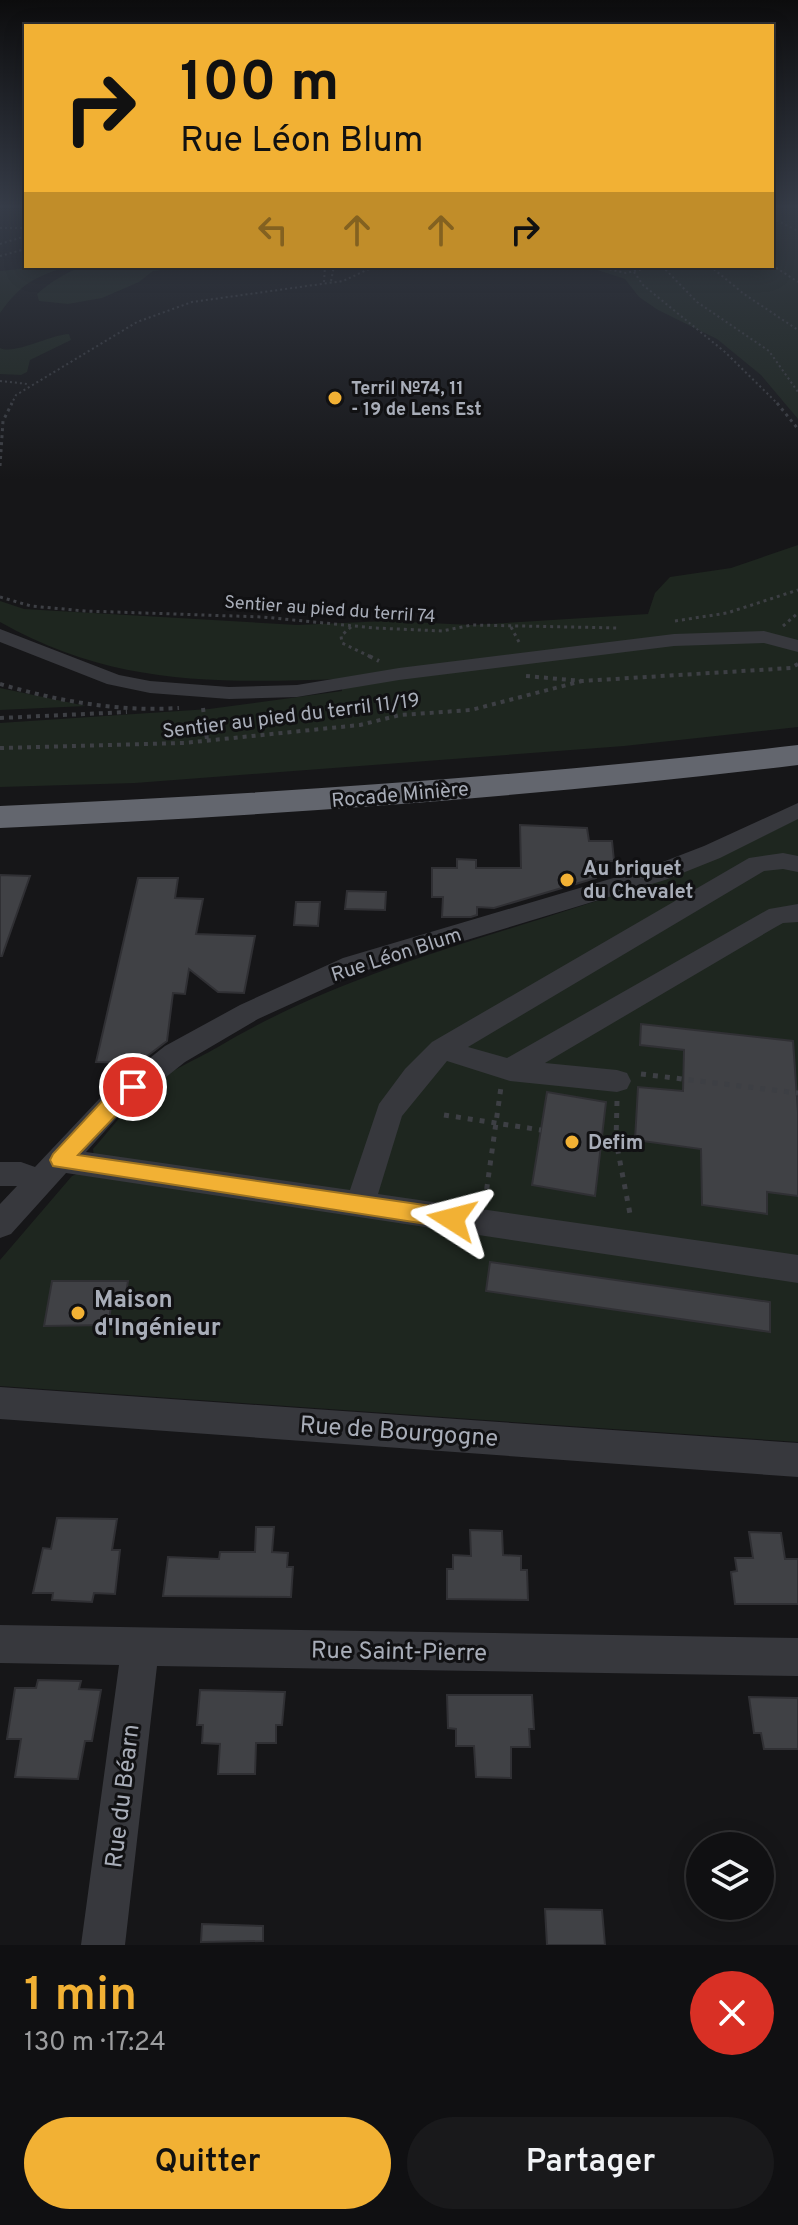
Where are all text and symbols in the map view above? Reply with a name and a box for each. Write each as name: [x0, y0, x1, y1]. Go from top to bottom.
text: 100 m: [180, 50, 339, 120]
icon: right: [48, 56, 152, 160]
text: Rue Léon Blum: [180, 119, 424, 165]
icon: left: [251, 208, 295, 252]
icon: ahead: [335, 208, 379, 252]
icon: ahead: [419, 208, 463, 252]
icon: right: [503, 208, 547, 252]
place label: Terril №74, 11 - 19 de Lens Est: [351, 378, 482, 422]
marker: Terril №74, 11 - 19 de Lens Est: [326, 389, 344, 407]
street label: Sentier au pied du terril 74: [224, 592, 436, 629]
street label: Sentier au pied du terril 11/19: [161, 688, 421, 746]
street label: Rocade Minière: [330, 777, 470, 815]
place label: Au briquet du Chevalet: [583, 857, 694, 906]
marker: Au briquet du Chevalet: [558, 871, 576, 889]
street label: Rue Léon Blum: [328, 923, 465, 989]
pin: [99, 1053, 167, 1121]
icon: arrive: [111, 1065, 155, 1109]
place label: Defim: [588, 1131, 643, 1157]
marker: Defim: [563, 1133, 581, 1151]
position arrow: [410, 1177, 494, 1261]
place label: Maison d'Ingénieur: [94, 1286, 221, 1344]
marker: Maison d'Ingénieur: [69, 1304, 87, 1322]
street label: Rue de Bourgogne: [299, 1411, 499, 1455]
street label: Rue Saint-Pierre: [311, 1636, 487, 1670]
street label: Rue du Béarn: [100, 1723, 148, 1870]
map controls: [686, 1832, 774, 1920]
button: layers: [686, 1832, 774, 1920]
text: 1 min: [24, 1967, 137, 2027]
button: close: [690, 1971, 774, 2055]
text: 130 m · 17:24: [24, 2027, 166, 2060]
button: Quitter: [24, 2117, 391, 2209]
button: Partager: [407, 2117, 774, 2209]

